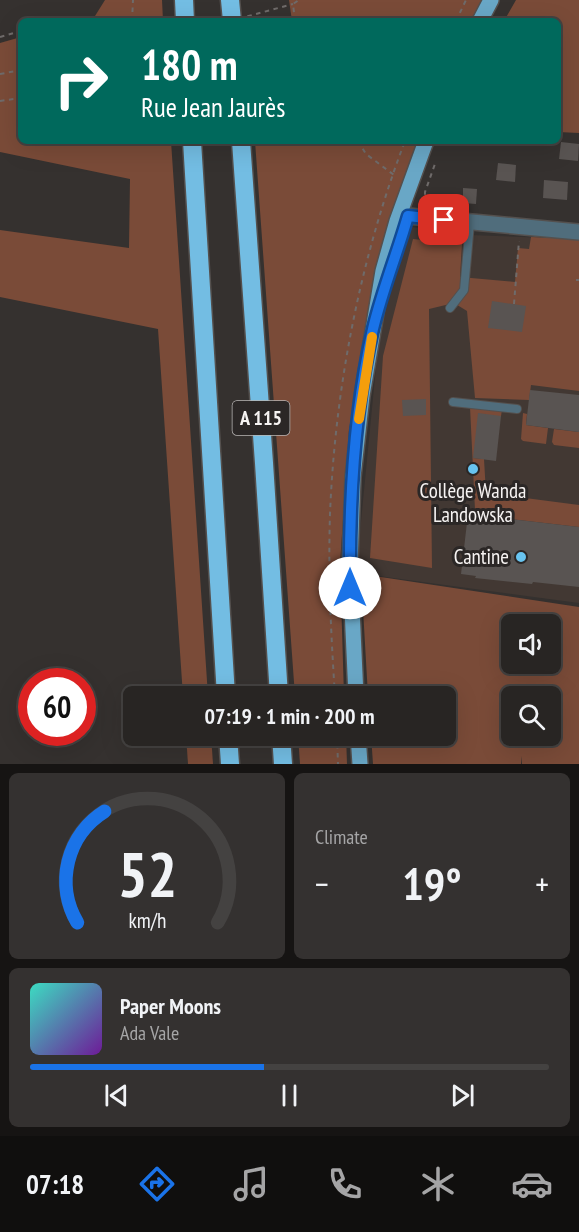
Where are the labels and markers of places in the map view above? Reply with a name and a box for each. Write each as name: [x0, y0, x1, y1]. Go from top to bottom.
pin: [418, 194, 469, 245]
marker: Collège Wanda Landowska: [466, 462, 480, 476]
place label: Collège Wanda Landowska: [420, 477, 526, 528]
place label: Cantine: [454, 543, 509, 570]
marker: Cantine: [514, 550, 528, 564]

